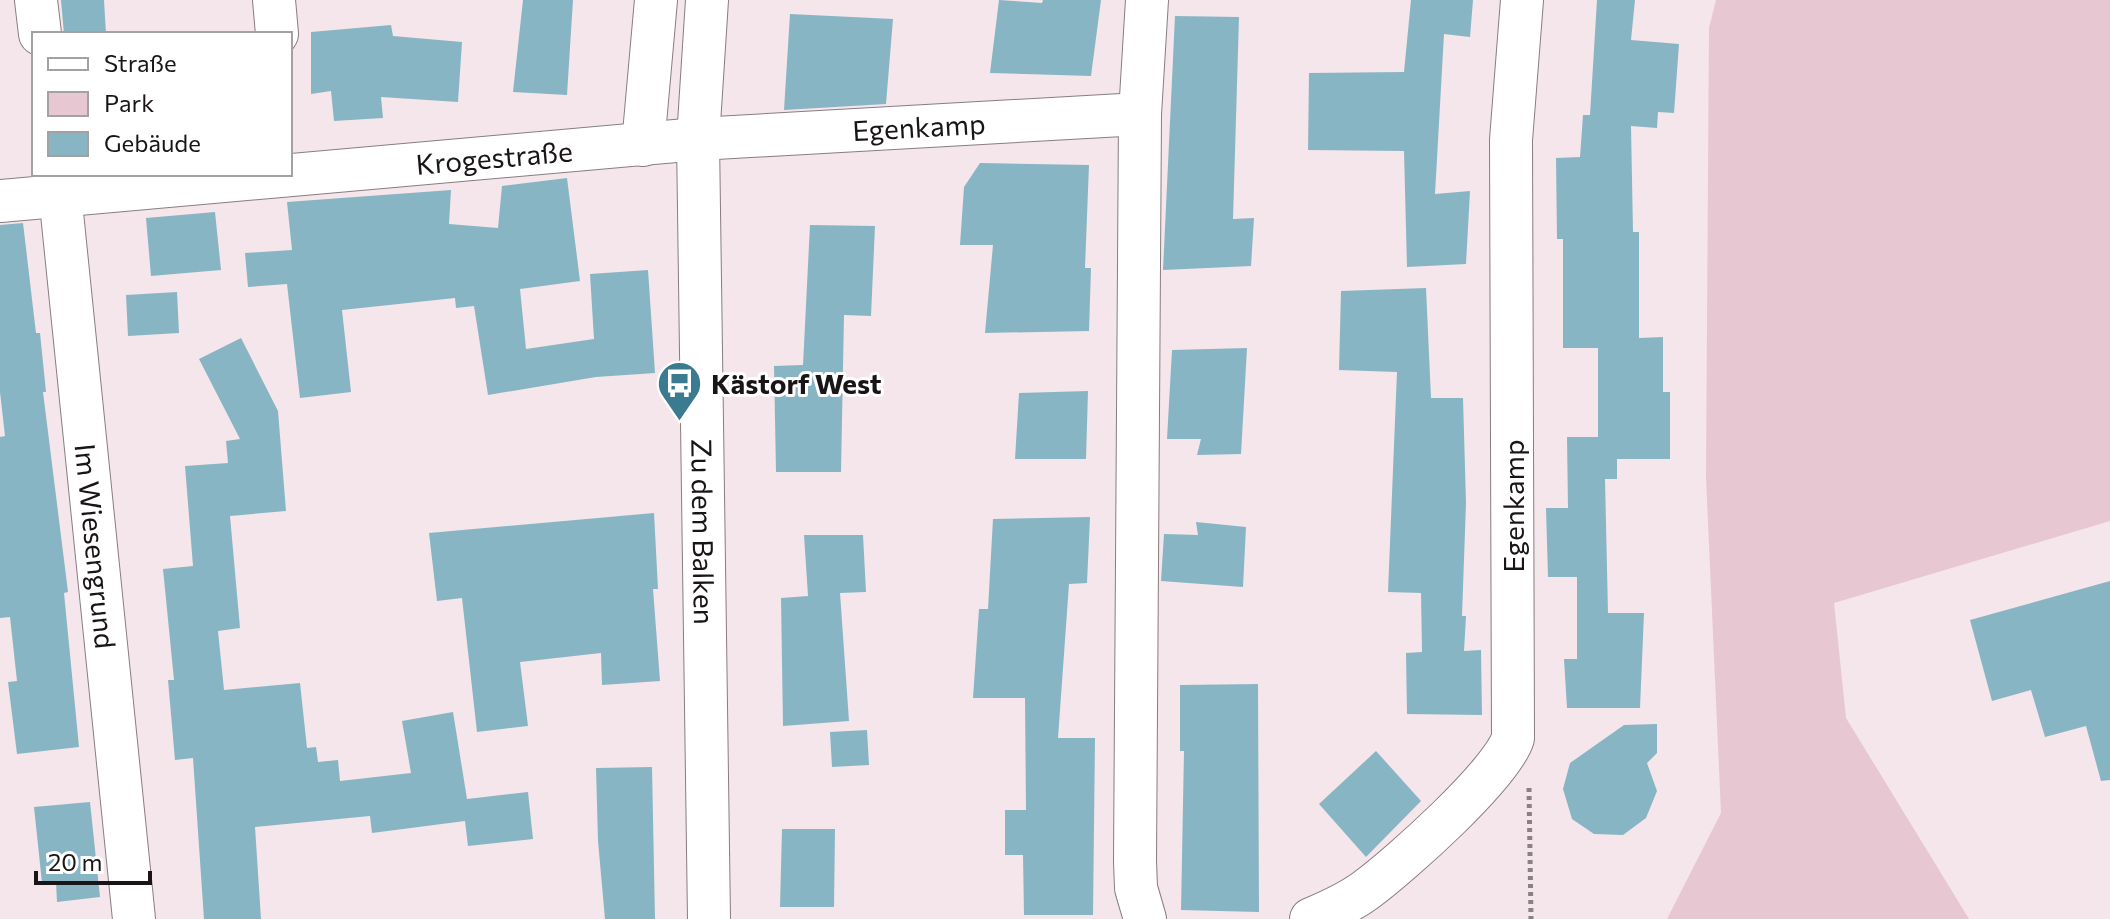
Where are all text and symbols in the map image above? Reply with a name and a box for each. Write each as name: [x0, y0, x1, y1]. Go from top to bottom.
legend: [32, 32, 292, 176]
text: Straße: [104, 48, 177, 77]
text: Park: [104, 88, 154, 117]
street label: Egenkamp: [851, 106, 986, 147]
text: Gebäude: [104, 128, 201, 157]
street label: Krogestraße: [414, 133, 574, 181]
bus stop icon: Kästorf West: [656, 359, 704, 422]
place label: Kästorf West: [711, 366, 882, 400]
street label: Zu dem Balken: [685, 439, 722, 625]
street label: Egenkamp: [1496, 439, 1530, 573]
street label: Im Wiesengrund: [69, 442, 123, 650]
scale bar: [36, 835, 150, 885]
text: 20 m: [48, 847, 102, 876]

